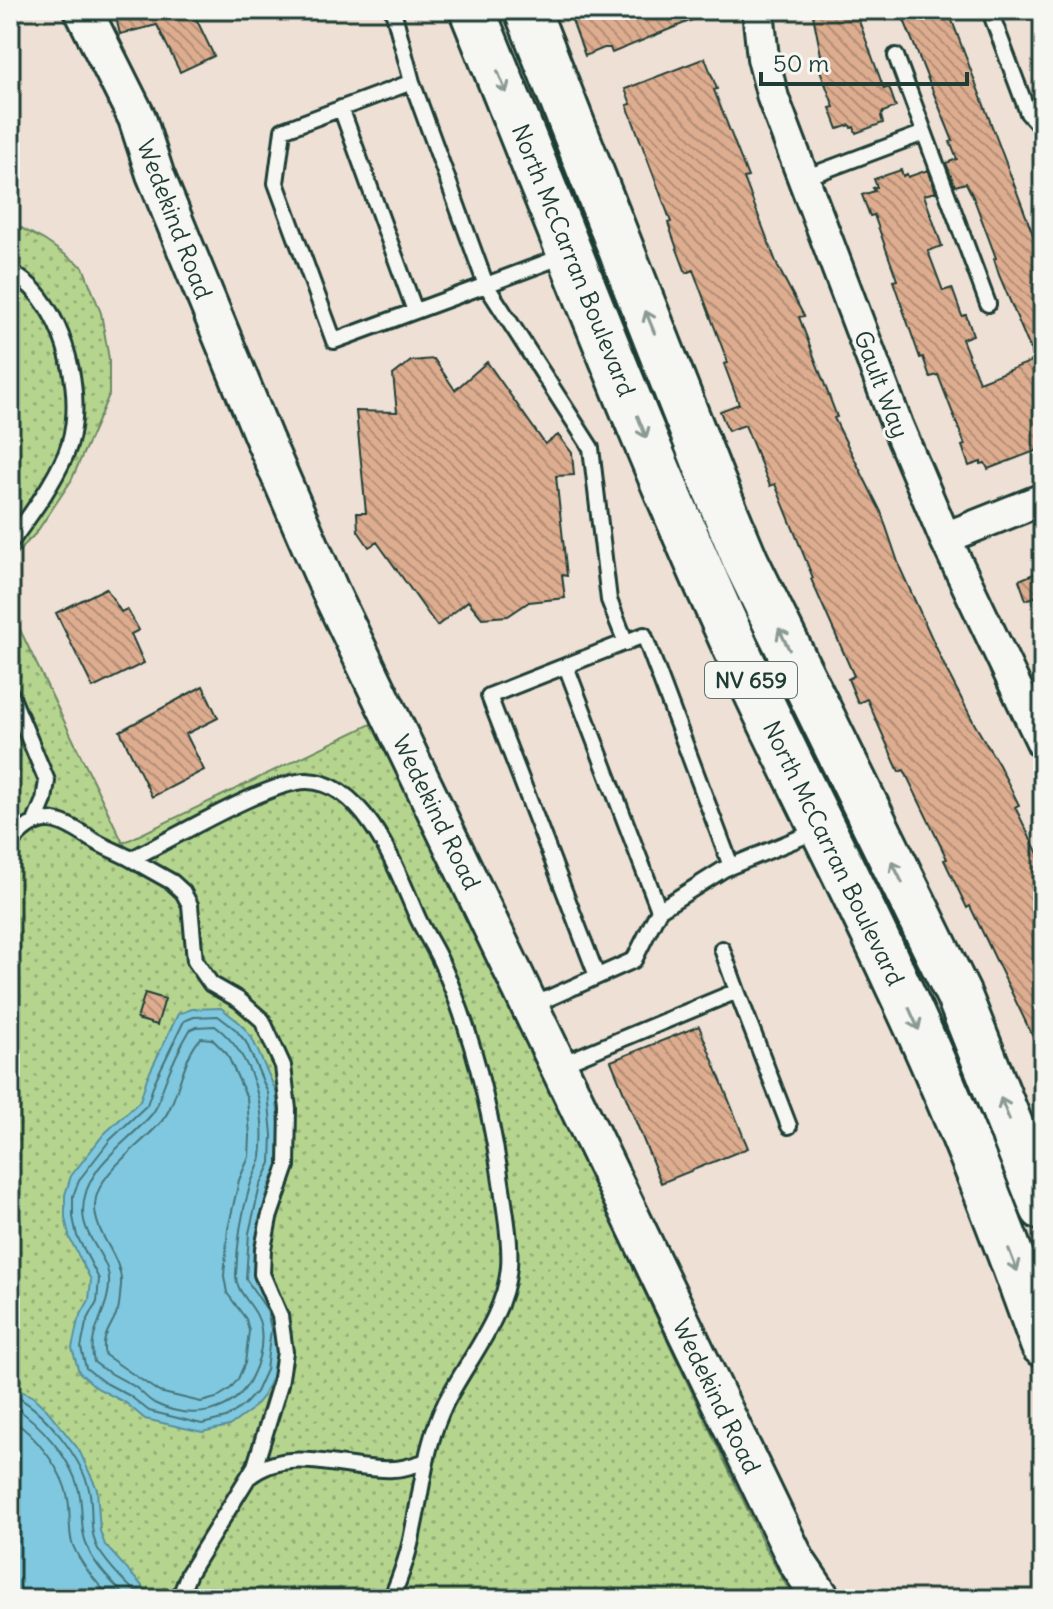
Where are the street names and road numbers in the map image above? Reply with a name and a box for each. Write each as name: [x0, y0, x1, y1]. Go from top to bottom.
street label: North McCarran Boulevard: [506, 120, 642, 400]
street label: Wedekind Road: [131, 135, 219, 303]
street label: Gault Way: [848, 326, 916, 442]
road number: NV 659: [705, 662, 797, 698]
street label: North McCarran Boulevard: [757, 716, 911, 990]
street label: Wedekind Road: [387, 730, 487, 894]
street label: Wedekind Road: [667, 1314, 767, 1478]

